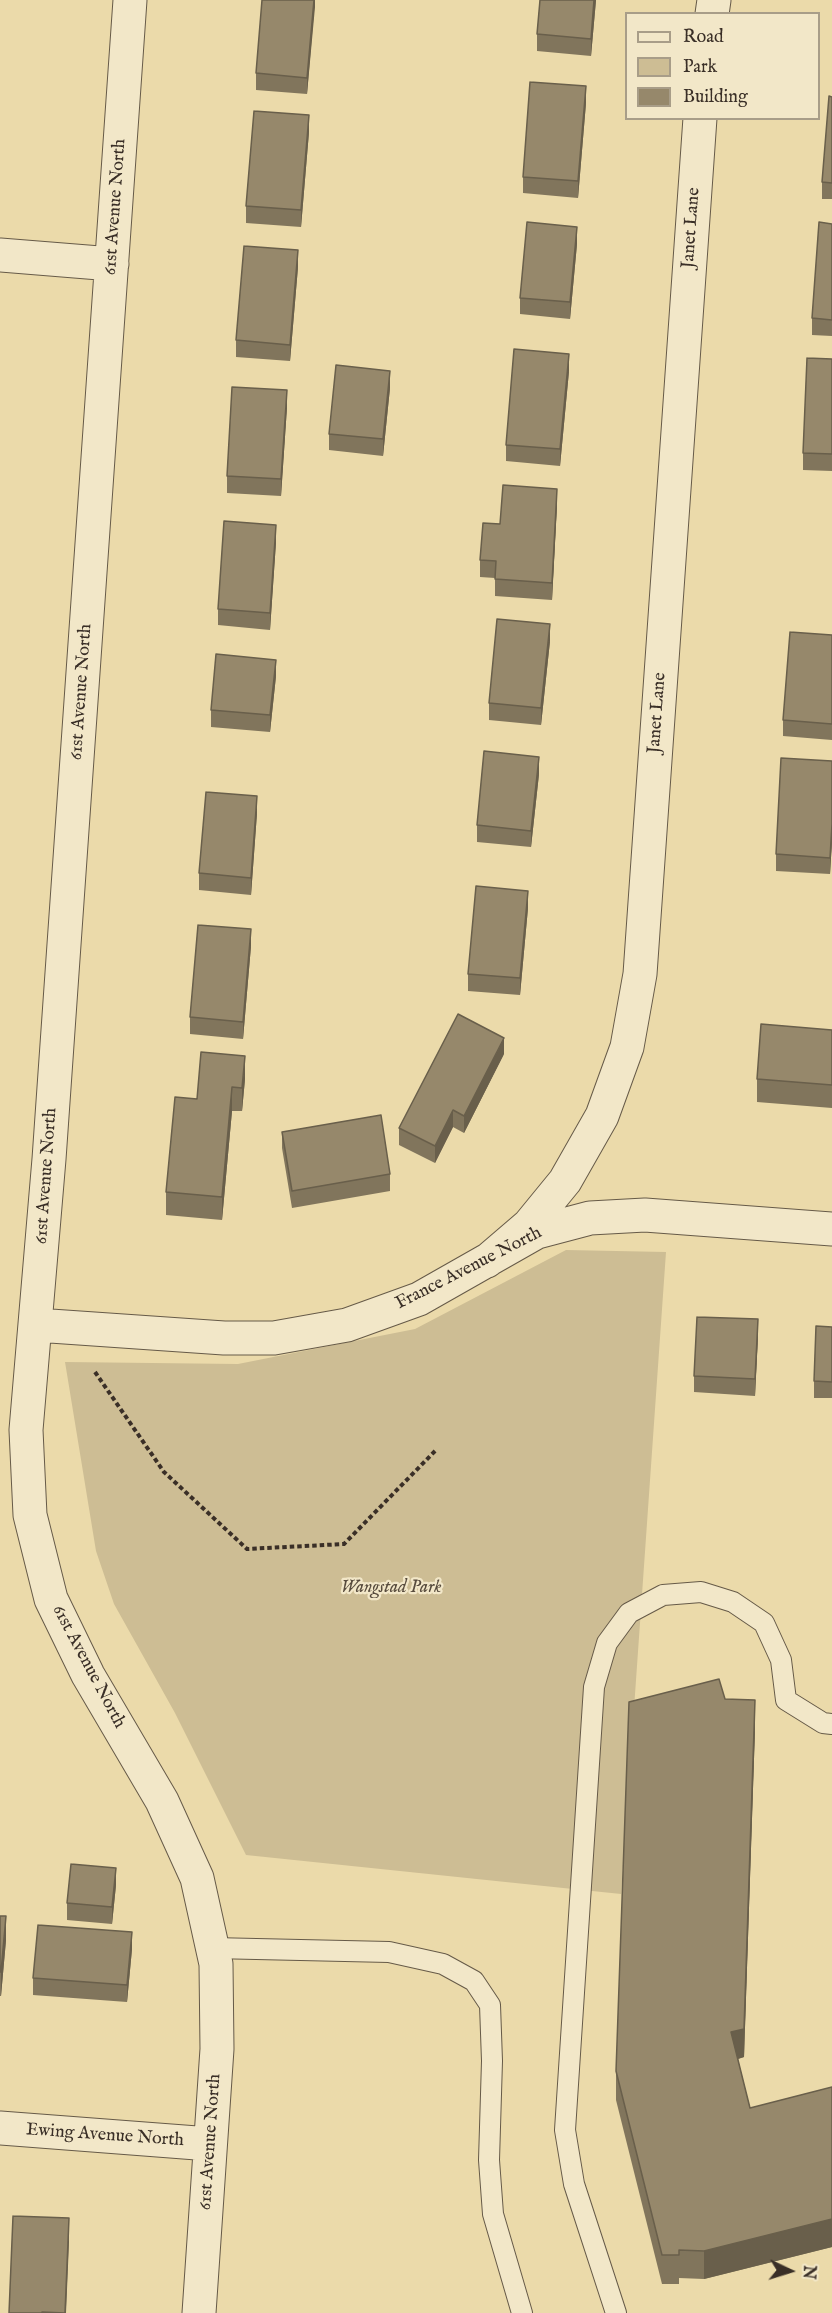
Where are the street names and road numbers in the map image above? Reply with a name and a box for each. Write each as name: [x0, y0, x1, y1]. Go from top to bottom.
street label: 61st Avenue North: [100, 138, 132, 276]
street label: Janet Lane: [678, 187, 706, 269]
street label: 61st Avenue North: [66, 623, 98, 761]
street label: Janet Lane: [644, 672, 672, 754]
street label: 61st Avenue North: [31, 1107, 63, 1245]
street label: France Avenue North: [392, 1223, 546, 1315]
street label: 61st Avenue North: [46, 1602, 130, 1732]
street label: 61st Avenue North: [195, 2073, 227, 2211]
street label: Ewing Avenue North: [25, 2120, 185, 2152]

